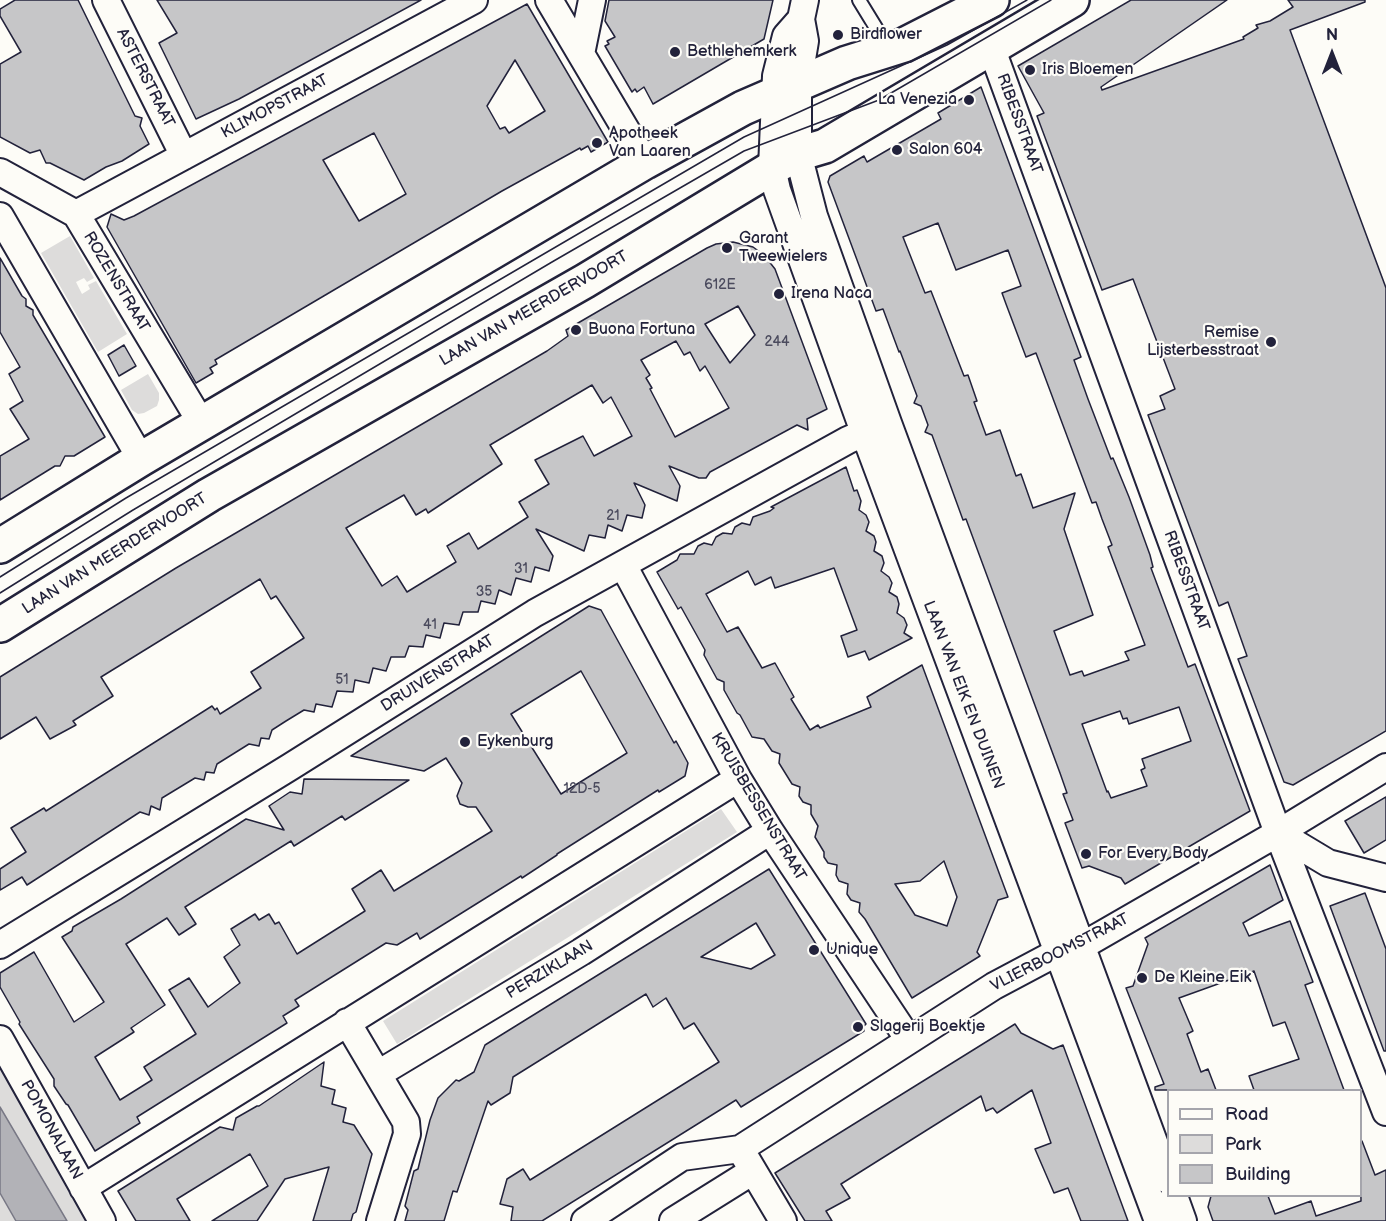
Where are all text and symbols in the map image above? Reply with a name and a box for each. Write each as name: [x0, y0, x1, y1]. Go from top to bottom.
north arrow: [1302, 24, 1362, 84]
street label: ASTERSTRAAT: [112, 25, 178, 131]
place label: Birdflower: [850, 25, 922, 45]
text: N: [1326, 26, 1338, 45]
marker: Birdflower: [831, 28, 845, 42]
place label: Bethlehemkerk: [687, 42, 796, 62]
marker: Bethlehemkerk: [668, 45, 682, 59]
place label: Iris Bloemen: [1042, 60, 1133, 80]
marker: Iris Bloemen: [1023, 63, 1037, 77]
street label: KLIMOPSTRAAT: [218, 71, 332, 143]
street label: RIBESSTRAAT: [992, 71, 1046, 177]
place label: La Venezia: [878, 90, 957, 110]
marker: La Venezia: [962, 93, 976, 107]
place label: Apotheek Van Laaren: [609, 124, 691, 162]
marker: Apotheek Van Laaren: [590, 136, 604, 150]
place label: Salon 604: [909, 140, 983, 160]
marker: Salon 604: [890, 143, 904, 157]
street label: ROZENSTRAAT: [79, 228, 153, 336]
place label: Garant Tweewielers: [739, 229, 827, 267]
marker: Garant Tweewielers: [720, 241, 734, 255]
street label: LAAN VAN MEERDERVOORT: [436, 247, 632, 371]
house number: 612E: [704, 277, 736, 293]
place label: Irena Naca: [791, 284, 872, 304]
marker: Irena Naca: [772, 287, 786, 301]
place label: Buona Fortuna: [588, 320, 695, 340]
marker: Buona Fortuna: [569, 323, 583, 337]
place label: Remise Lijsterbesstraat: [1147, 323, 1259, 361]
house number: 244: [764, 334, 790, 350]
marker: Remise Lijsterbesstraat: [1264, 335, 1278, 349]
street label: LAAN VAN MEERDERVOORT: [19, 489, 211, 619]
house number: 21: [606, 508, 620, 524]
street label: RIBESSTRAAT: [1159, 528, 1213, 634]
house number: 31: [514, 561, 528, 577]
house number: 35: [476, 584, 492, 600]
street label: LAAN VAN EIK EN DUINEN: [918, 598, 1008, 792]
house number: 41: [423, 617, 437, 633]
street label: DRUIVENSTRAAT: [378, 631, 498, 717]
house number: 51: [335, 672, 349, 688]
street label: KRUISBESSENSTRAAT: [706, 729, 810, 885]
place label: Eykenburg: [477, 732, 553, 752]
marker: Eykenburg: [458, 735, 472, 749]
house number: 12D-5: [563, 781, 601, 797]
place label: For Every Body: [1098, 844, 1208, 864]
marker: For Every Body: [1079, 847, 1093, 861]
street label: VLIERBOOMSTRAAT: [988, 910, 1132, 996]
street label: PERZIKLAAN: [503, 937, 597, 1003]
place label: Unique: [826, 940, 878, 960]
marker: Unique: [807, 943, 821, 957]
place label: De Kleine Eik: [1154, 968, 1251, 988]
marker: De Kleine Eik: [1135, 971, 1149, 985]
place label: Slagerij Boektje: [870, 1017, 985, 1037]
marker: Slagerij Boektje: [851, 1020, 865, 1034]
street label: POMONALAAN: [16, 1077, 86, 1183]
legend: [1167, 1089, 1362, 1197]
text: Road: [1225, 1104, 1269, 1125]
text: Park: [1225, 1134, 1261, 1155]
text: Building: [1225, 1164, 1291, 1185]

